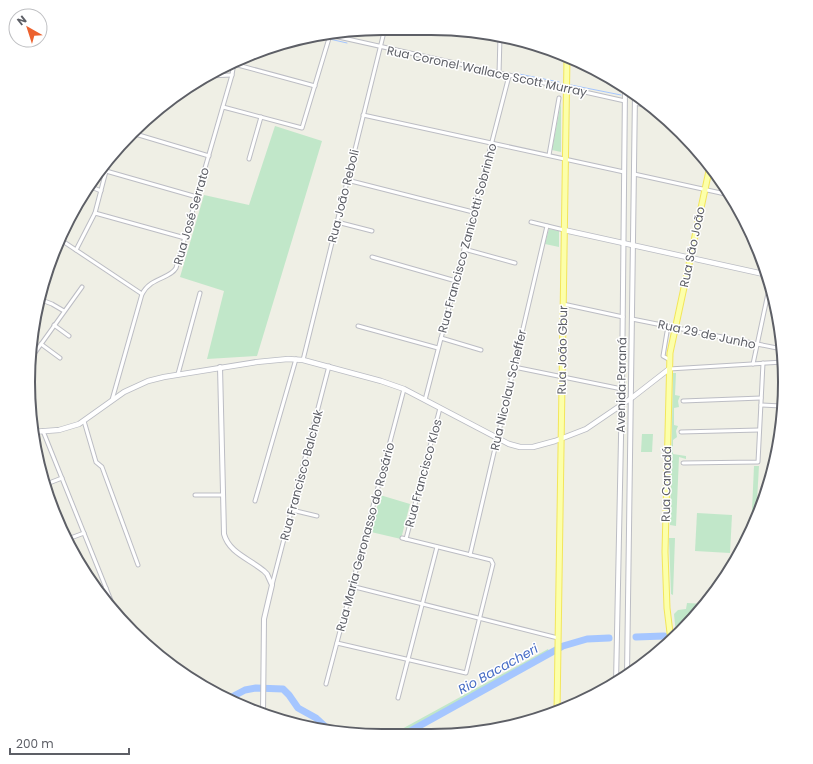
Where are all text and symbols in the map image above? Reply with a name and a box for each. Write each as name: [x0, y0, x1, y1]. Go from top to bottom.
north arrow: [8, 8, 48, 48]
text: N: [13, 11, 30, 29]
street label: Rua Coronel Wallace Scott Murray: [385, 41, 589, 101]
street label: Rua Francisco Zanicotti Sobrinho: [433, 141, 501, 335]
street label: Rua João Reboli: [323, 147, 363, 245]
street label: Rua José Serrato: [169, 165, 213, 267]
street label: Rua São João: [675, 205, 709, 289]
street label: Rua João Gbur: [553, 305, 571, 395]
street label: Rua 29 de Junho: [656, 315, 758, 353]
street label: Rua Nicolau Scheffer: [486, 327, 530, 452]
street label: Avenida Paraná: [612, 337, 630, 433]
street label: Rua Francisco Balchak: [275, 407, 327, 542]
street label: Rua Francisco Klos: [400, 417, 446, 529]
street label: Rua Maria Geronasso do Rosário: [332, 440, 399, 633]
street label: Rua Canadá: [657, 446, 675, 522]
water label: Rio Bacacheri: [454, 639, 542, 699]
scale bar: [10, 730, 129, 756]
text: 200 m: [16, 735, 54, 752]

